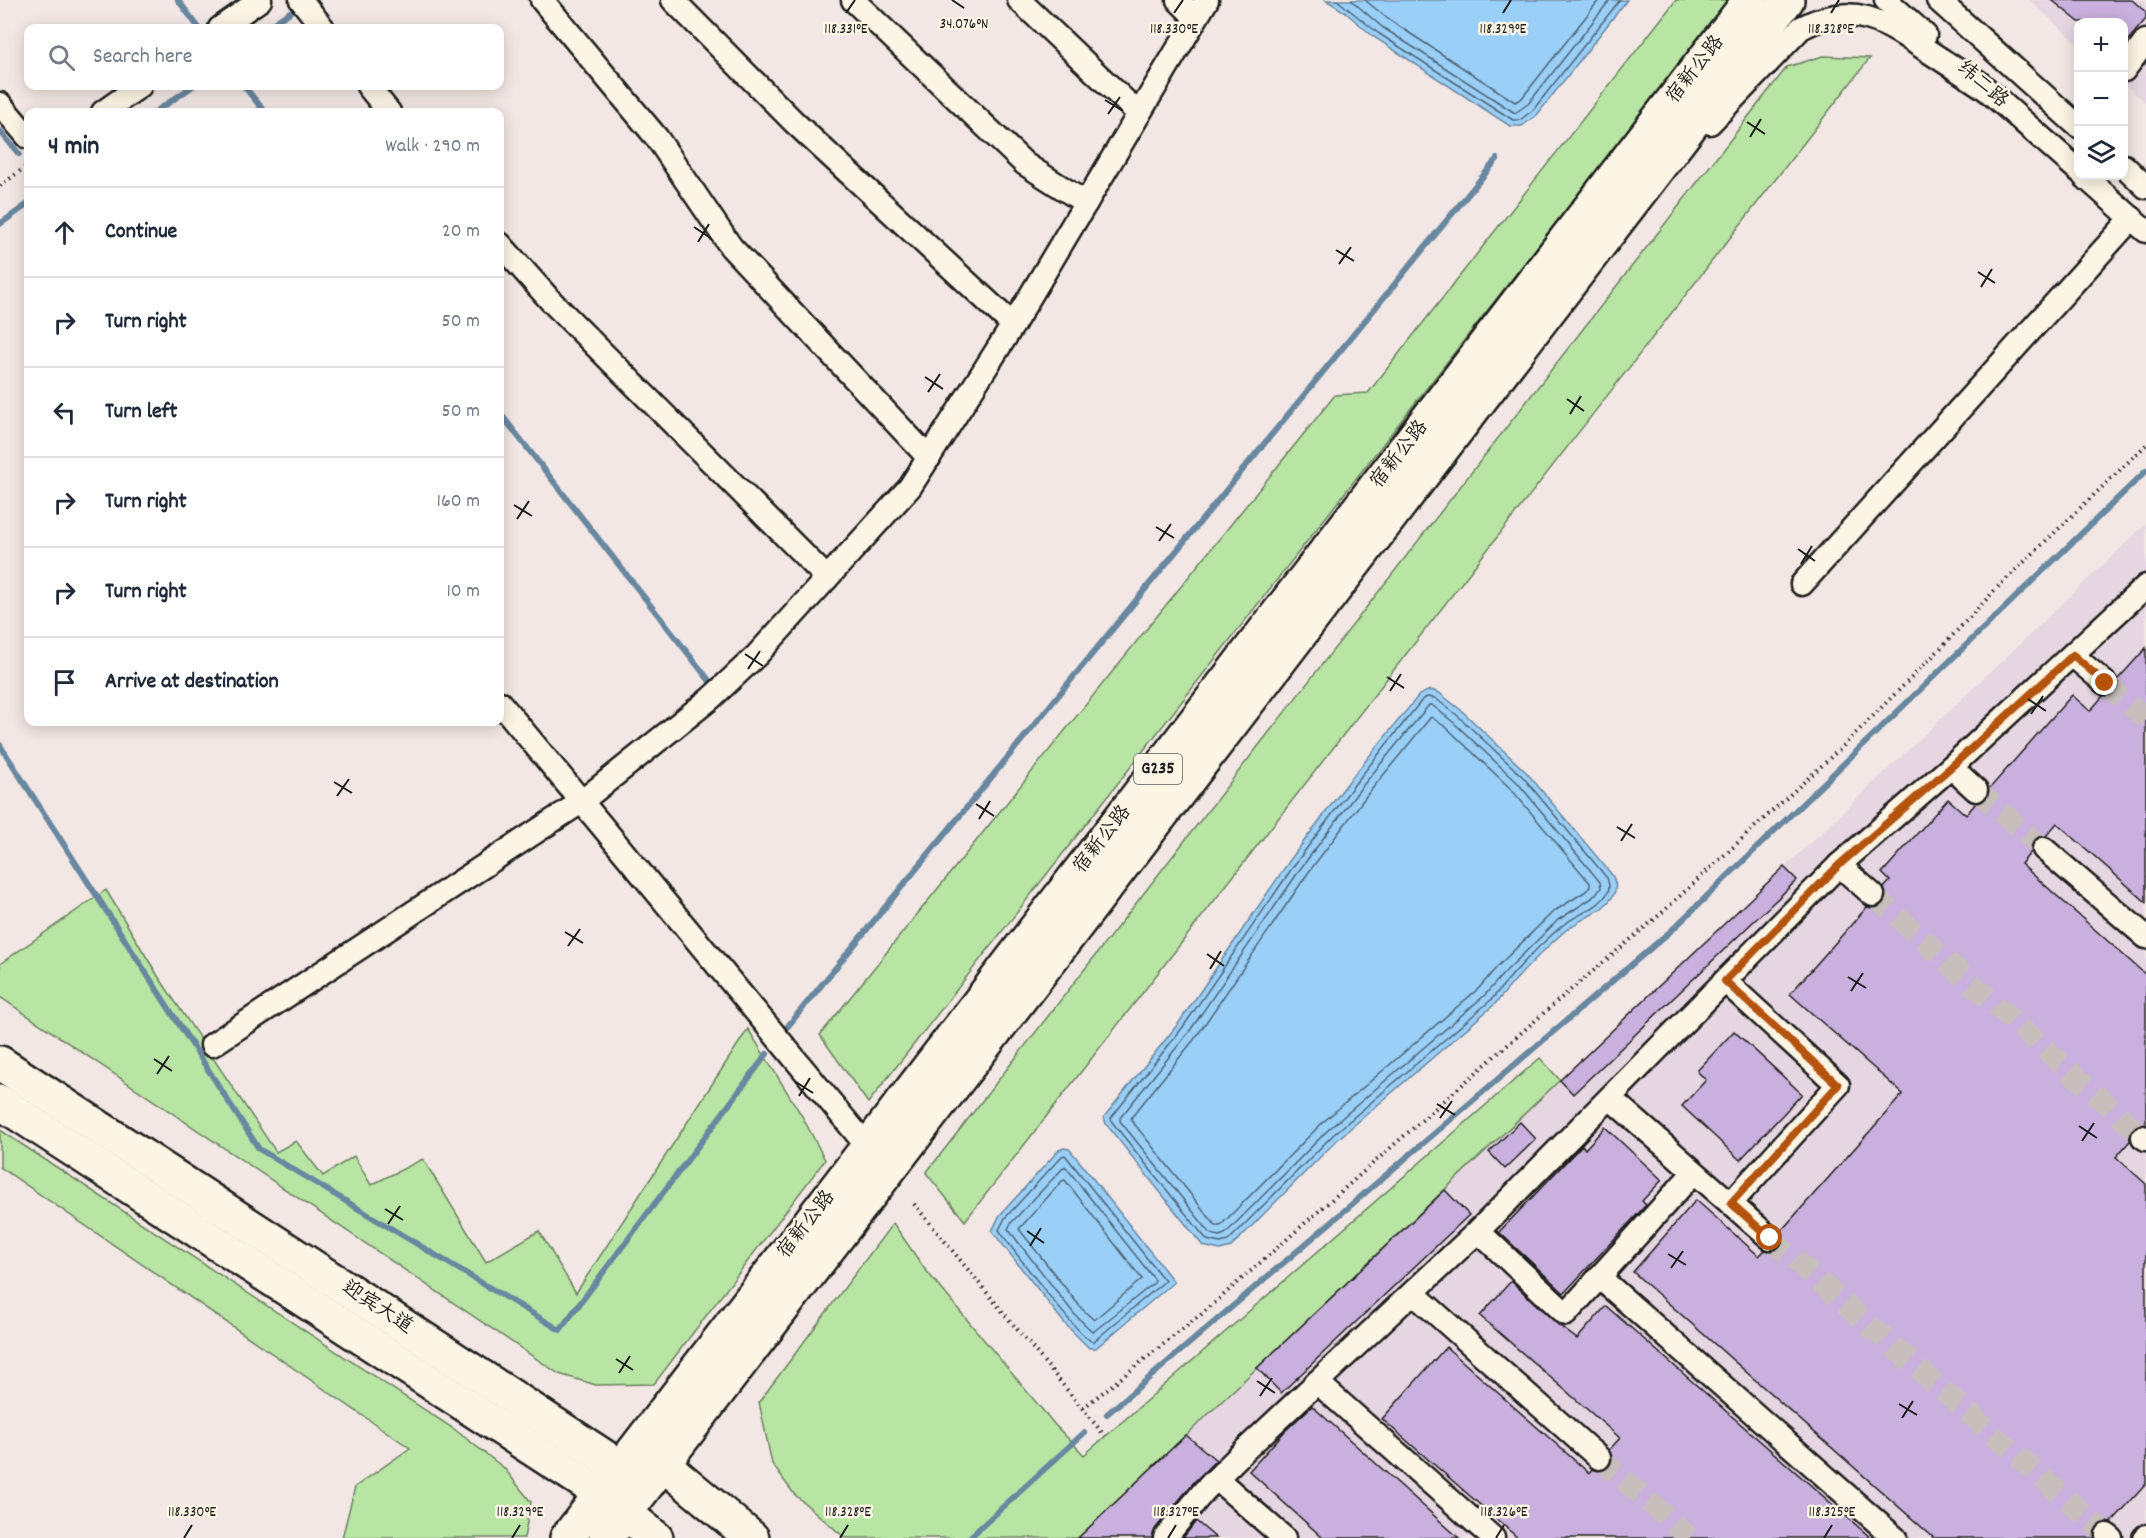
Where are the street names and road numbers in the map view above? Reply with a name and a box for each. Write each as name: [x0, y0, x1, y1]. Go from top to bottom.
street label: 宿新公路: [1660, 29, 1732, 110]
street label: 纬二路: [1950, 55, 2015, 116]
street label: 宿新公路: [1364, 414, 1436, 495]
road number: G235: [1134, 754, 1182, 784]
street label: 宿新公路: [1067, 799, 1139, 880]
street label: 宿新公路: [771, 1184, 843, 1265]
street label: 迎宾大道: [336, 1274, 418, 1342]

